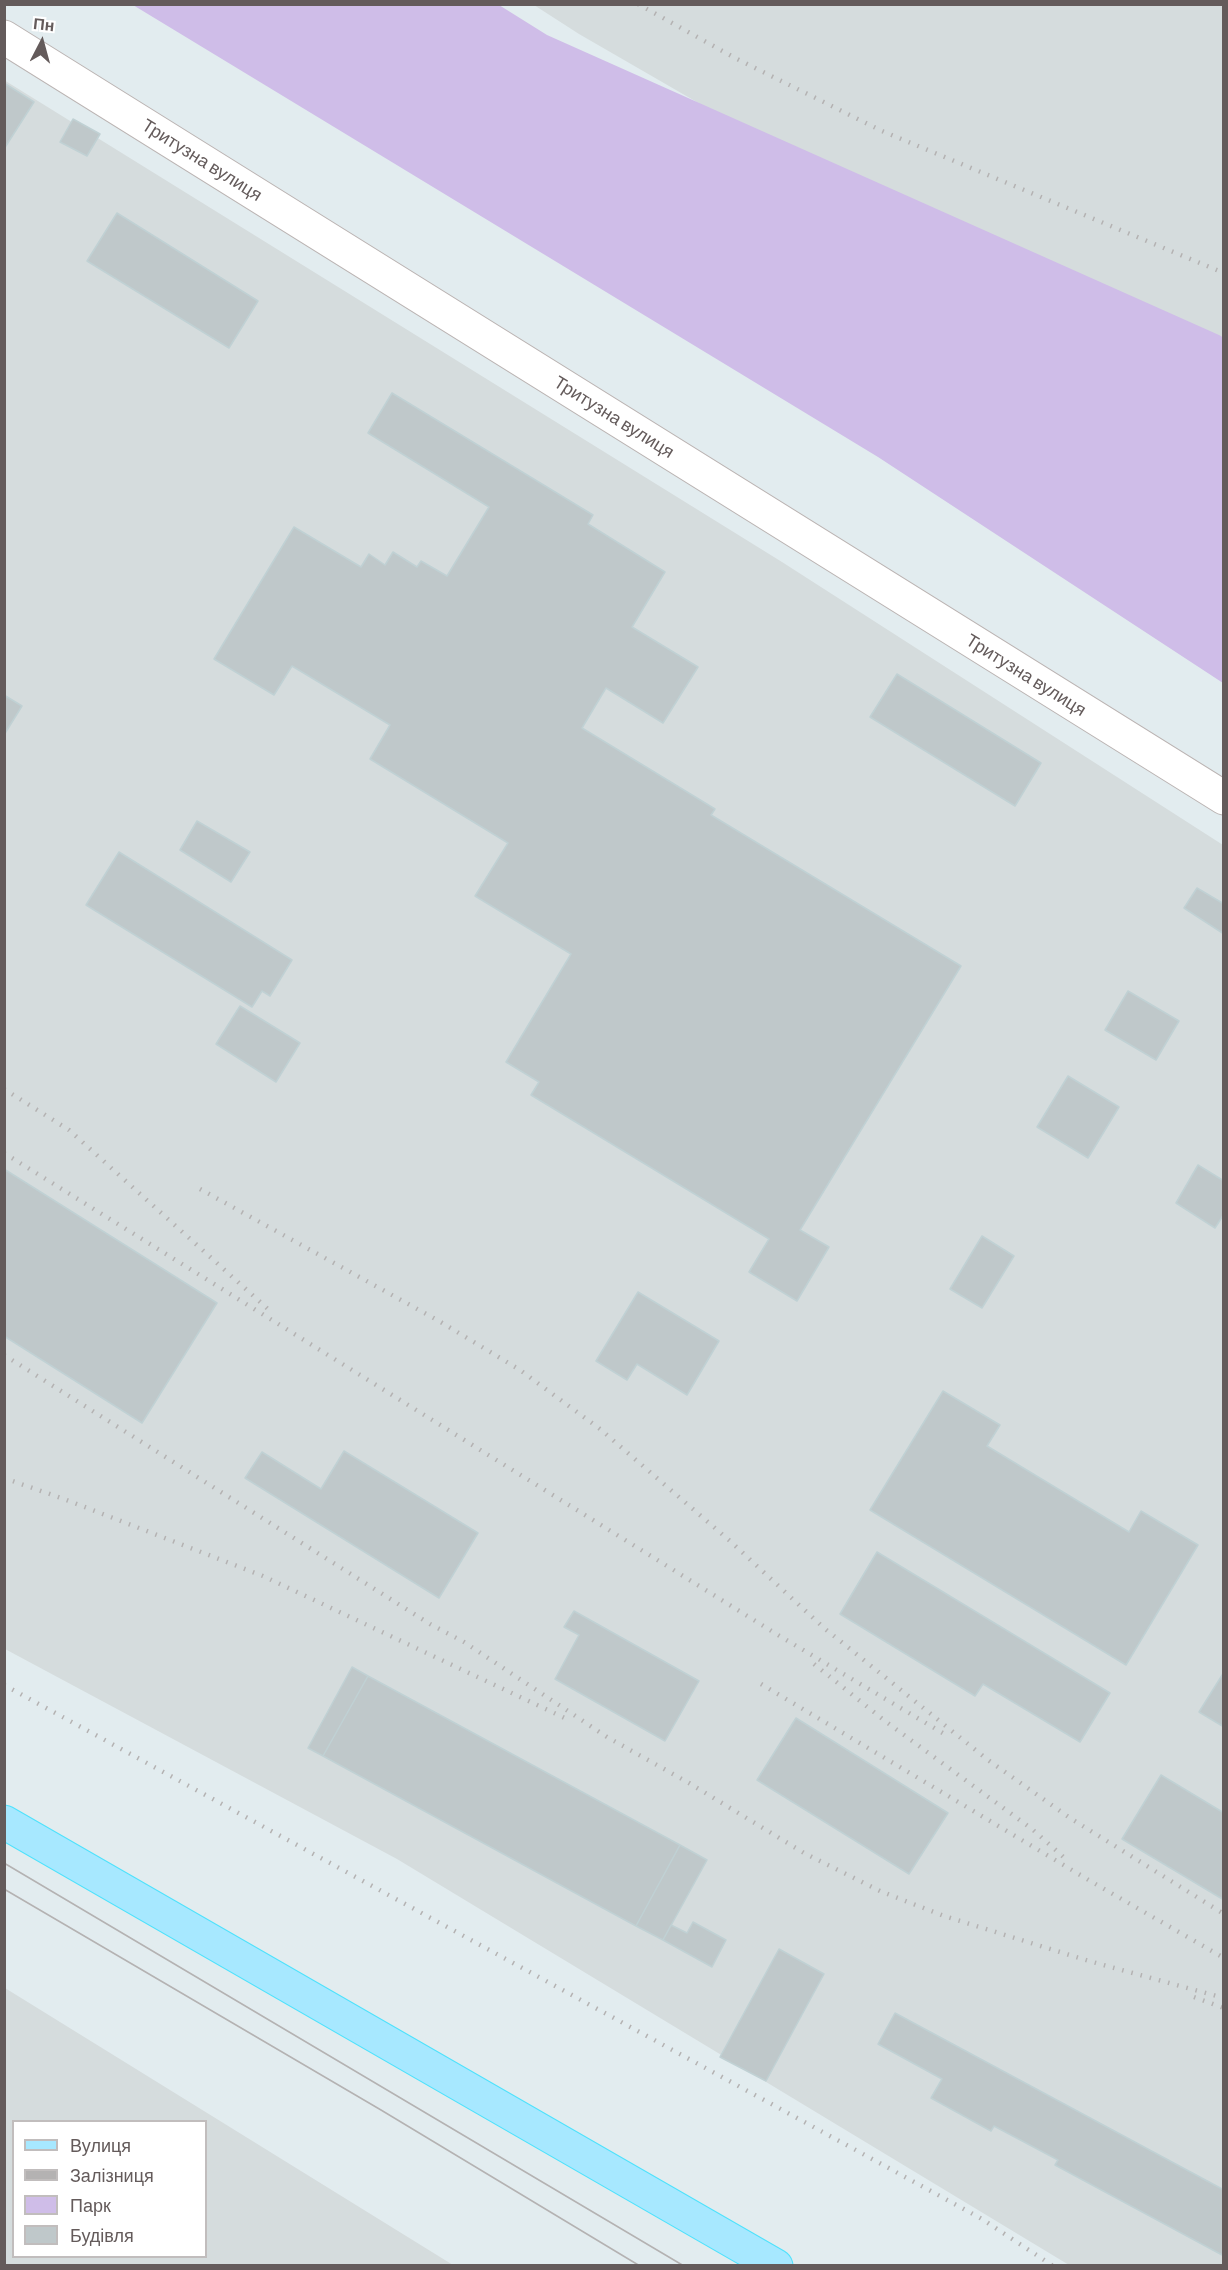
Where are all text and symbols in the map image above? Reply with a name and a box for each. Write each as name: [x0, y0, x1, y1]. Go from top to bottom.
north arrow: [12, 12, 72, 72]
text: Пн: [32, 13, 55, 34]
street label: Тритузна вулиця: [138, 114, 266, 206]
street label: Тритузна вулиця: [550, 371, 678, 463]
street label: Тритузна вулиця: [962, 629, 1090, 721]
legend: [12, 2120, 207, 2258]
text: Вулиця: [70, 2134, 131, 2156]
text: Залізниця: [70, 2164, 154, 2186]
text: Парк: [70, 2194, 111, 2216]
text: Будівля: [70, 2224, 134, 2246]

